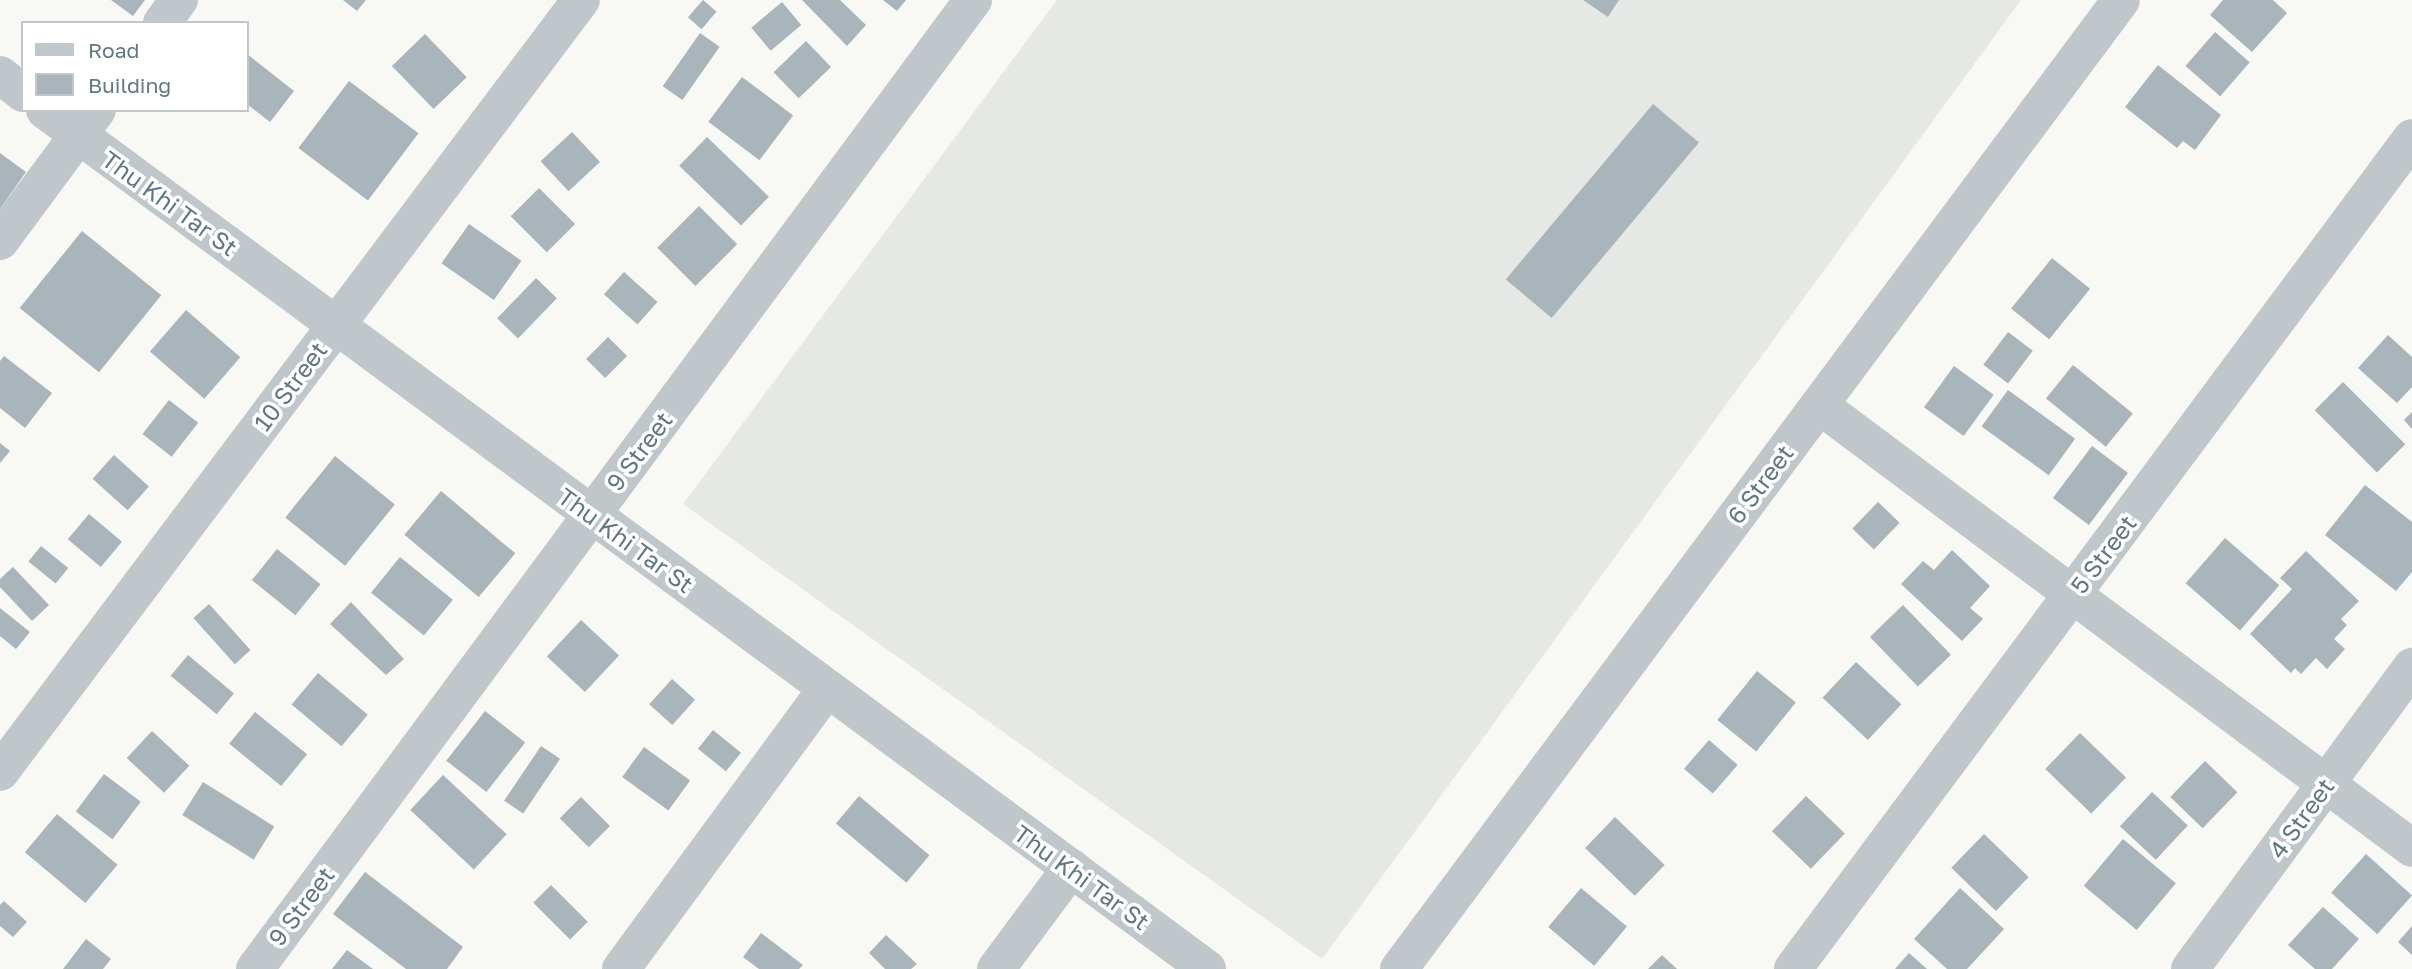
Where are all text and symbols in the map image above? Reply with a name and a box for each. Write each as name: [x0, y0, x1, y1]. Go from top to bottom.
legend: [21, 21, 248, 112]
text: Road: [88, 37, 139, 63]
text: Building: [88, 72, 171, 98]
street label: Thu Khi Tar St: [97, 144, 243, 262]
street label: 10 Street: [247, 336, 333, 436]
street label: 9 Street: [600, 406, 678, 496]
street label: 6 Street: [1721, 439, 1799, 529]
street label: Thu Khi Tar St: [553, 481, 699, 599]
street label: 5 Street: [2064, 509, 2142, 599]
street label: 4 Street: [2262, 772, 2340, 864]
street label: Thu Khi Tar St: [1009, 818, 1155, 936]
street label: 9 Street: [262, 861, 340, 951]

